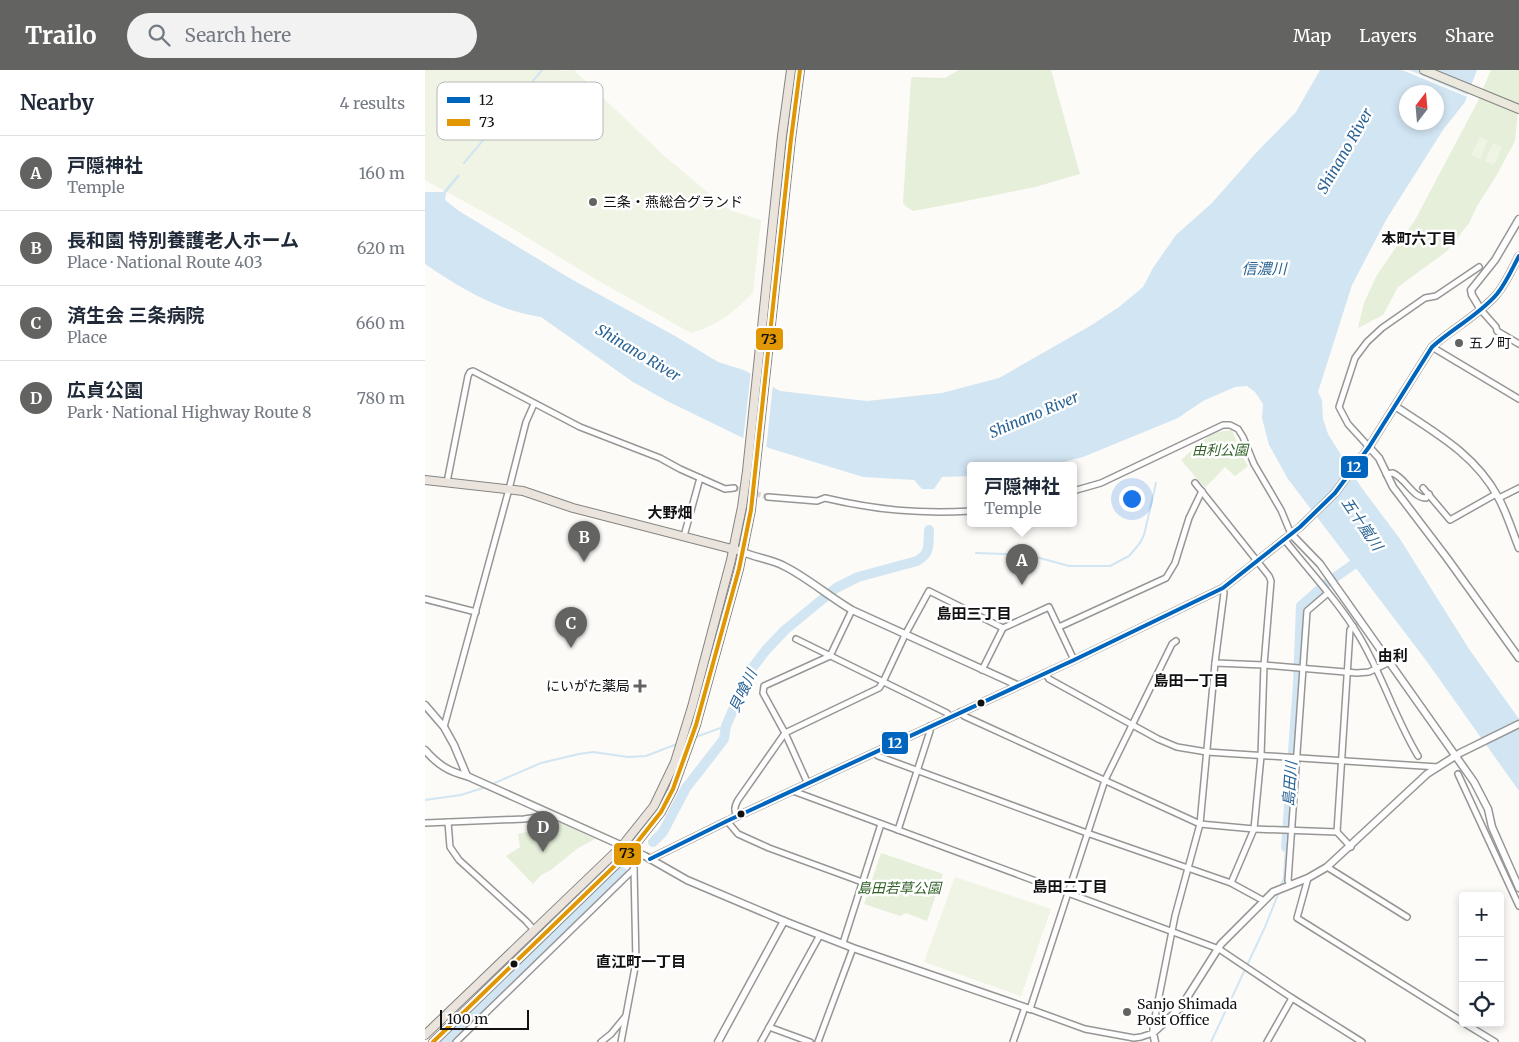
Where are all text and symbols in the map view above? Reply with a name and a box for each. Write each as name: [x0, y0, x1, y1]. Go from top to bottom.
search box: [127, 13, 477, 58]
text: Trailo: [25, 20, 97, 51]
icon: search: [145, 21, 173, 49]
text: Search here: [185, 23, 291, 47]
text: Map: [1293, 24, 1331, 47]
text: Layers: [1359, 24, 1417, 47]
text: Share: [1445, 24, 1494, 47]
legend: [437, 82, 603, 140]
north arrow: [1399, 85, 1444, 130]
text: Nearby: [20, 89, 94, 116]
text: 12: [479, 91, 493, 109]
text: 4 results: [339, 93, 405, 113]
water label: Shinano River: [1313, 104, 1377, 197]
text: 73: [479, 113, 495, 131]
text: 戸隠神社: [67, 153, 143, 177]
text: A: [30, 163, 42, 183]
text: 160 m: [359, 163, 405, 183]
text: Temple: [67, 177, 125, 197]
place label: 三条・燕総合グランド: [603, 193, 743, 211]
marker: 三条・燕総合グランド: [587, 196, 599, 208]
text: 長和園 特別養護老人ホーム: [67, 228, 299, 252]
district label: 本町六丁目: [1381, 229, 1457, 248]
text: B: [30, 238, 42, 258]
text: 620 m: [357, 238, 405, 258]
text: Place · National Route 403: [67, 252, 263, 272]
water label: 信濃川: [1241, 259, 1288, 278]
text: 済生会 三条病院: [67, 303, 205, 327]
text: C: [31, 313, 41, 333]
text: 660 m: [356, 313, 405, 333]
water label: Shinano River: [593, 320, 685, 386]
text: Place: [67, 327, 107, 347]
line badge: 73: [755, 327, 784, 351]
text: 73: [761, 330, 777, 348]
place label: 五ノ町: [1469, 334, 1511, 352]
marker: 五ノ町: [1453, 337, 1465, 349]
text: 広貞公園: [67, 378, 143, 402]
water label: Shinano River: [986, 387, 1082, 442]
text: D: [30, 388, 42, 408]
text: 780 m: [357, 388, 405, 408]
text: Park · National Highway Route 8: [67, 402, 312, 422]
park label: 由利公園: [1192, 441, 1250, 459]
line badge: 12: [1340, 455, 1369, 479]
text: 12: [1347, 458, 1361, 476]
popup: [967, 462, 1077, 527]
text: 戸隠神社: [984, 474, 1060, 498]
your location: [1119, 486, 1145, 512]
water label: 五十嵐川: [1338, 494, 1388, 556]
text: Temple: [984, 498, 1042, 518]
district label: 大野畑: [647, 503, 693, 522]
pin: B: [568, 521, 600, 562]
pin: A: [1006, 544, 1038, 585]
district label: 島田三丁目: [936, 604, 1012, 623]
pin: C: [555, 607, 587, 648]
district label: 由利: [1378, 646, 1408, 665]
water label: 貝喰川: [724, 665, 762, 715]
district label: 島田一丁目: [1153, 671, 1229, 690]
place label: にいがた薬局: [546, 677, 630, 695]
marker: にいがた薬局: [634, 680, 646, 692]
unlabelled marker: [976, 698, 986, 708]
line badge: 12: [881, 731, 909, 755]
text: 12: [888, 734, 902, 752]
water label: 島田川: [1278, 759, 1301, 807]
unlabelled marker: [736, 809, 746, 819]
pin: D: [527, 811, 559, 852]
line badge: 73: [613, 842, 642, 866]
text: 73: [619, 844, 635, 862]
district label: 島田二丁目: [1032, 877, 1108, 896]
park label: 島田若草公園: [857, 879, 943, 897]
map controls: [1459, 892, 1504, 1027]
button: +: [1459, 892, 1504, 937]
button: −: [1459, 937, 1504, 982]
district label: 直江町一丁目: [596, 952, 686, 971]
unlabelled marker: [509, 959, 519, 969]
button: locate: [1459, 982, 1504, 1027]
place label: Sanjo Shimada Post Office: [1137, 995, 1238, 1029]
marker: Sanjo Shimada Post Office: [1121, 1006, 1133, 1018]
scale bar: [440, 1007, 529, 1030]
text: 100 m: [447, 1010, 488, 1028]

